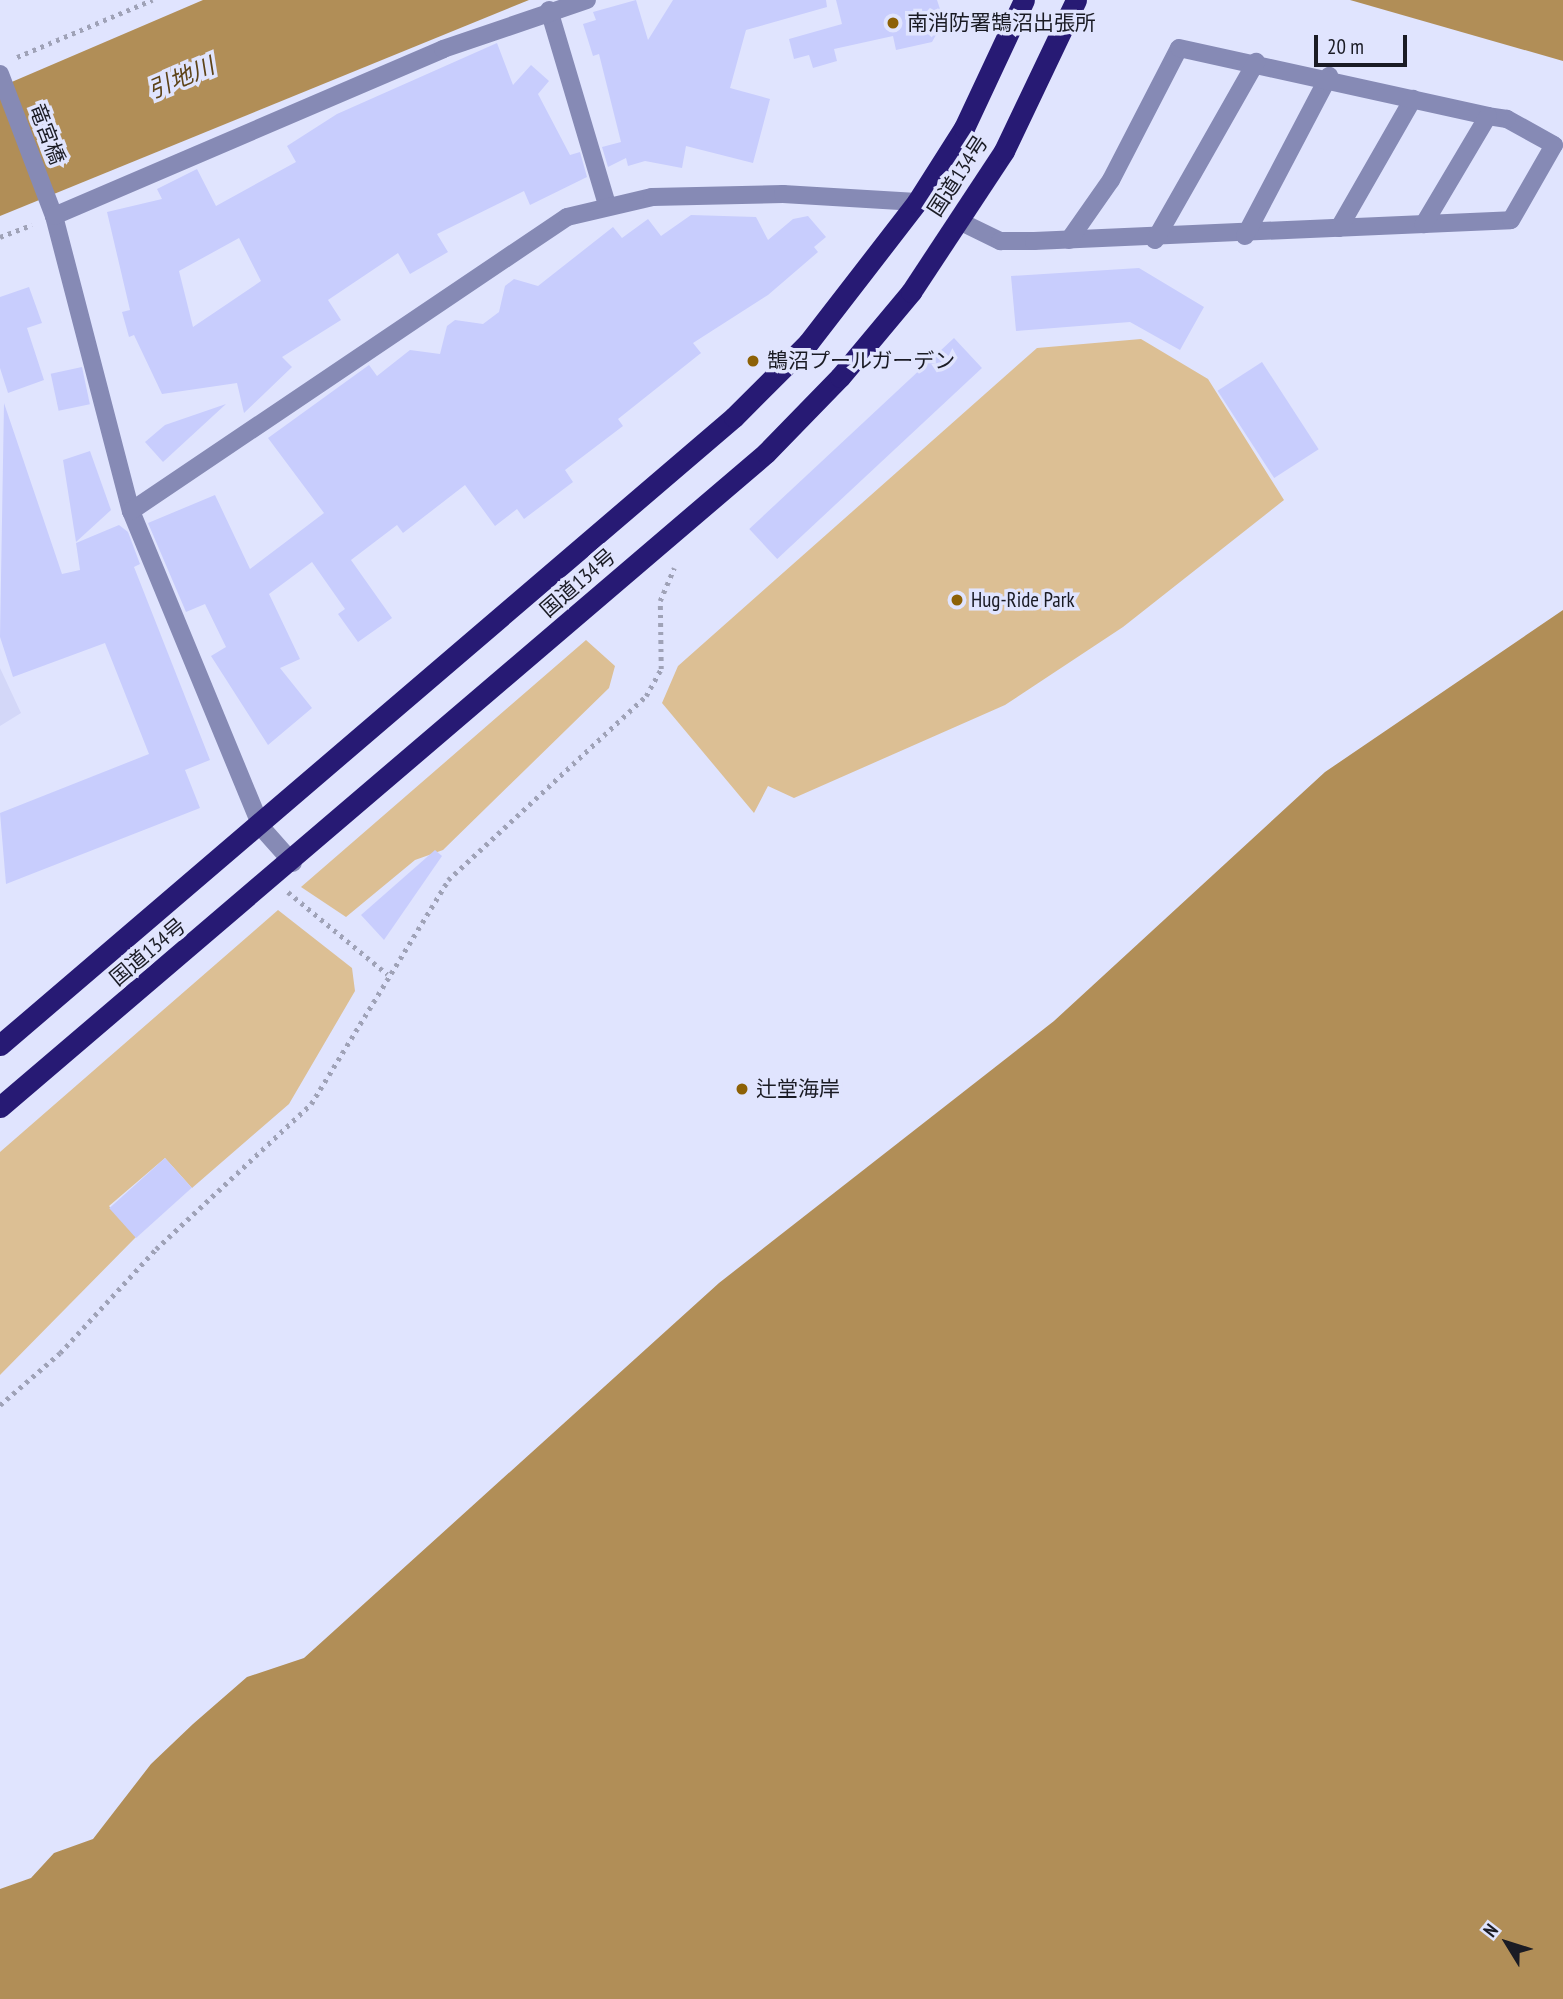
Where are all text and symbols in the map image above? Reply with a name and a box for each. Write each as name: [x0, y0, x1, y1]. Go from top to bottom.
place label: 南消防署鵠沼出張所: [907, 10, 1096, 36]
marker: 南消防署鵠沼出張所: [885, 15, 901, 31]
scale bar: [1318, 21, 1411, 65]
text: 20 m: [1327, 33, 1364, 60]
water label: 引地川: [144, 52, 218, 104]
street label: 竜宮橋: [24, 100, 70, 168]
street label: 国道134号: [923, 131, 993, 221]
place label: 鵠沼プールガーデン: [767, 348, 956, 374]
marker: 鵠沼プールガーデン: [745, 353, 761, 369]
street label: 国道134号: [535, 544, 621, 622]
place label: Hug-Ride Park: [971, 587, 1075, 613]
marker: Hug-Ride Park: [949, 592, 965, 608]
street label: 国道134号: [105, 913, 191, 991]
place label: 辻堂海岸: [756, 1076, 840, 1102]
marker: 辻堂海岸: [734, 1081, 750, 1097]
north arrow: [1472, 1908, 1542, 1978]
text: N: [1478, 1919, 1503, 1942]

